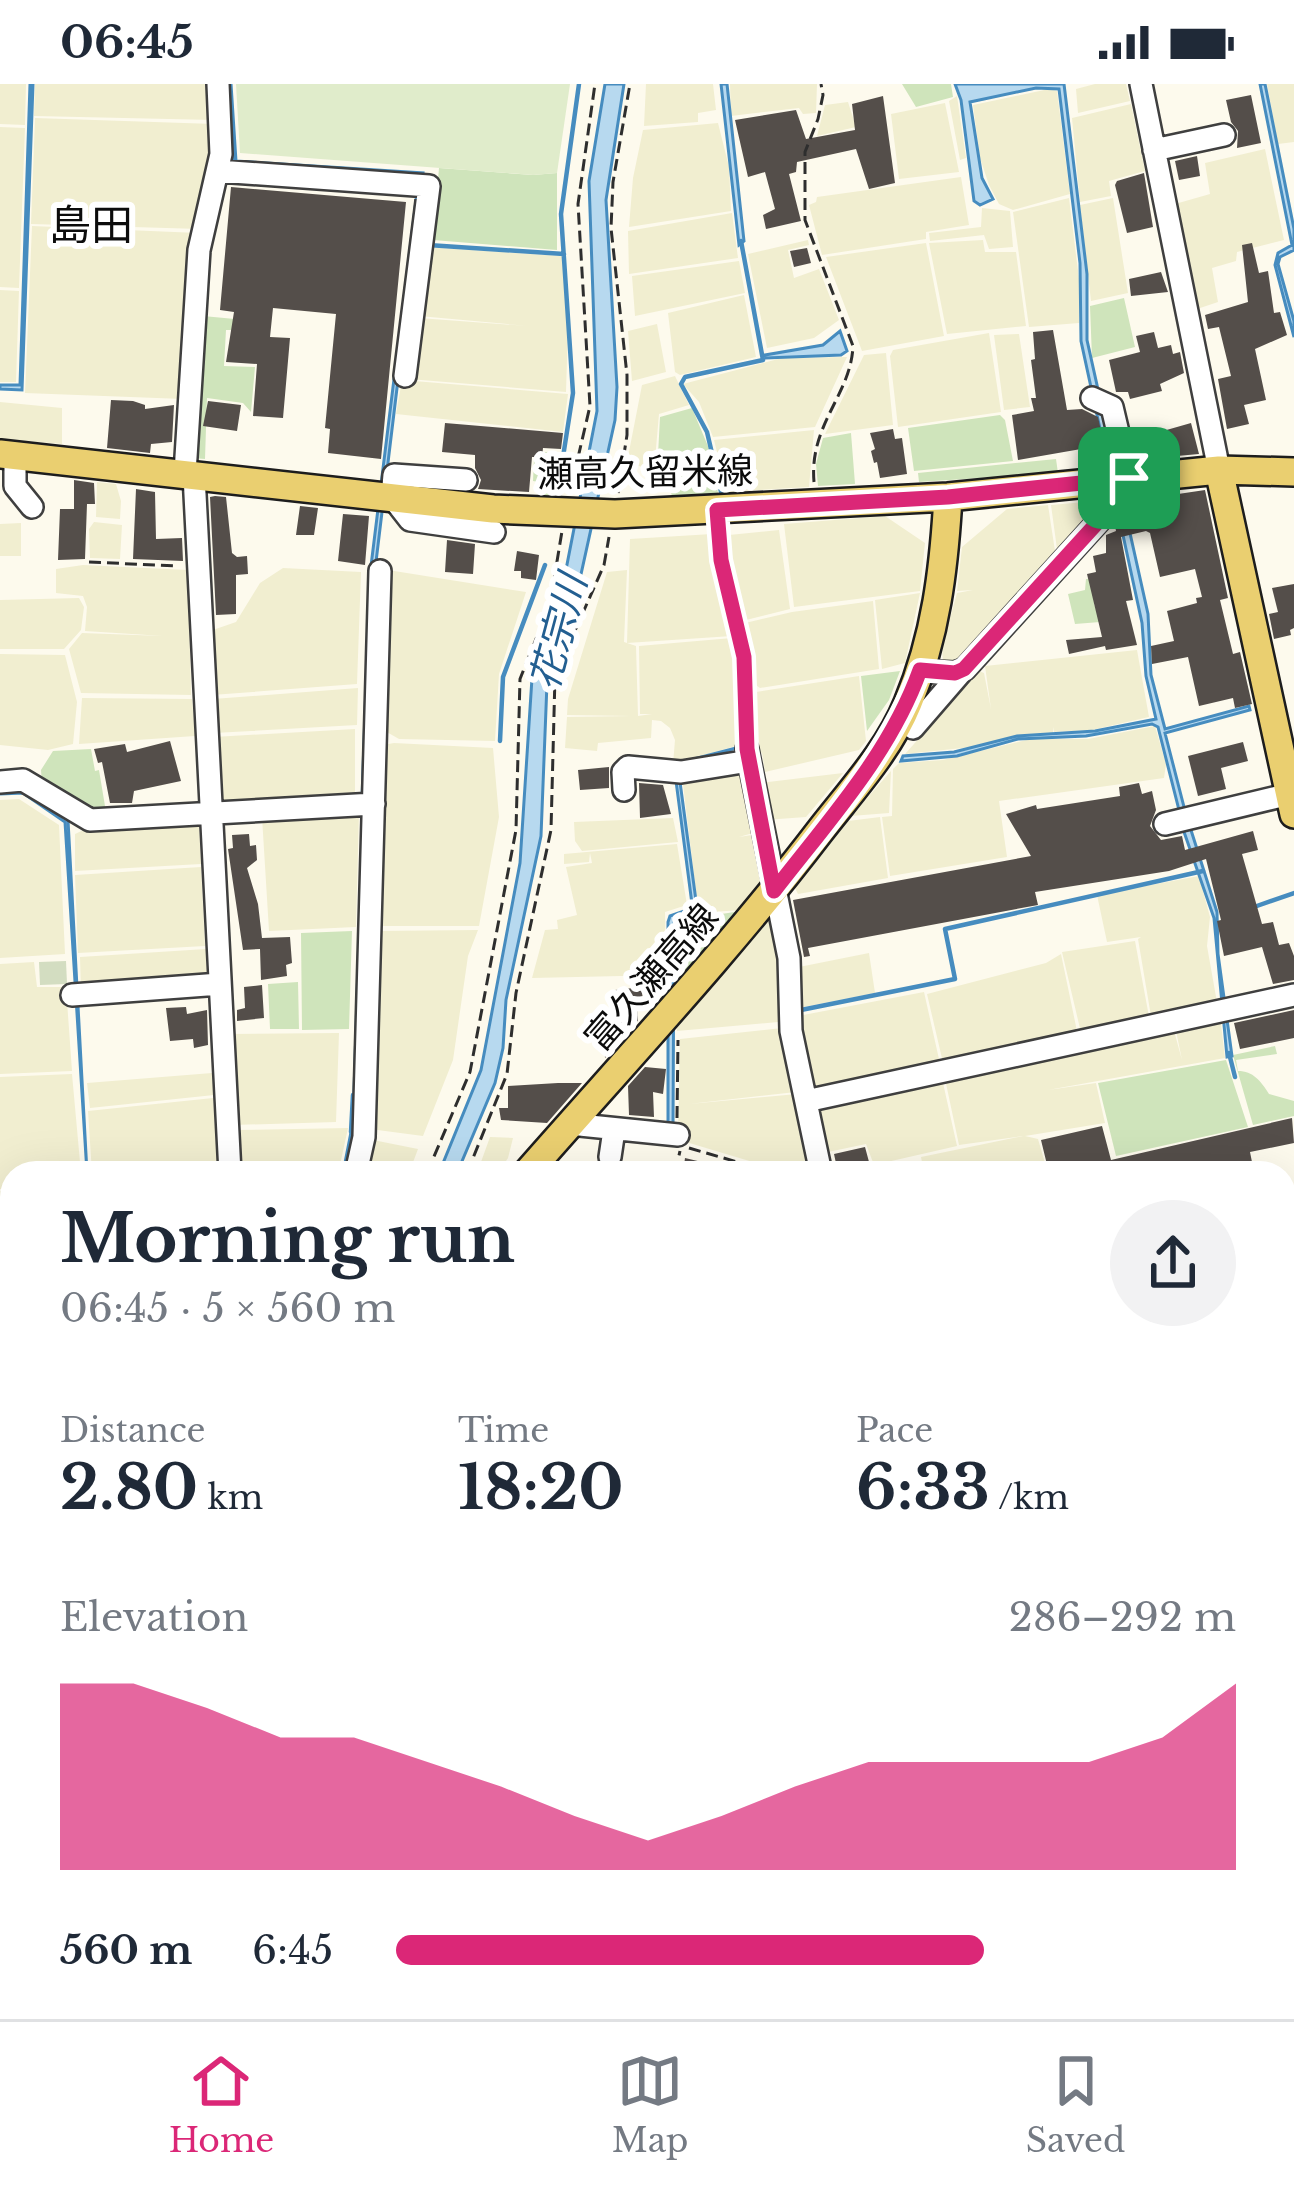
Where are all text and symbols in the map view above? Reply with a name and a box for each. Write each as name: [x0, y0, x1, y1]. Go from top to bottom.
text: 06:45: [60, 14, 194, 70]
district label: 島田: [49, 199, 133, 251]
pin: [1078, 427, 1180, 529]
icon: arrive: [1096, 445, 1162, 511]
street label: 瀬高久留米線: [537, 448, 753, 497]
water label: 花宗川: [520, 565, 598, 695]
street label: 富久瀬高線: [575, 895, 727, 1060]
text: Morning run: [60, 1198, 515, 1280]
button: share: [1110, 1200, 1236, 1326]
text: 06:45 · 5 × 560 m: [60, 1284, 395, 1333]
text: Distance: [60, 1410, 206, 1451]
text: Time: [458, 1410, 549, 1451]
text: Pace: [856, 1410, 933, 1451]
text: 2.80: [60, 1451, 198, 1525]
text: 18:20: [458, 1451, 624, 1525]
text: 6:33: [856, 1451, 990, 1525]
text: km: [198, 1477, 263, 1518]
text: /km: [990, 1477, 1069, 1518]
text: Elevation: [60, 1593, 248, 1642]
text: 286–292 m: [1009, 1593, 1236, 1642]
text: 560 m: [60, 1926, 192, 1975]
text: 6:45: [252, 1926, 333, 1975]
tab: Home: [169, 2048, 274, 2161]
tab: Map: [612, 2048, 688, 2161]
tab: Saved: [1026, 2048, 1125, 2161]

